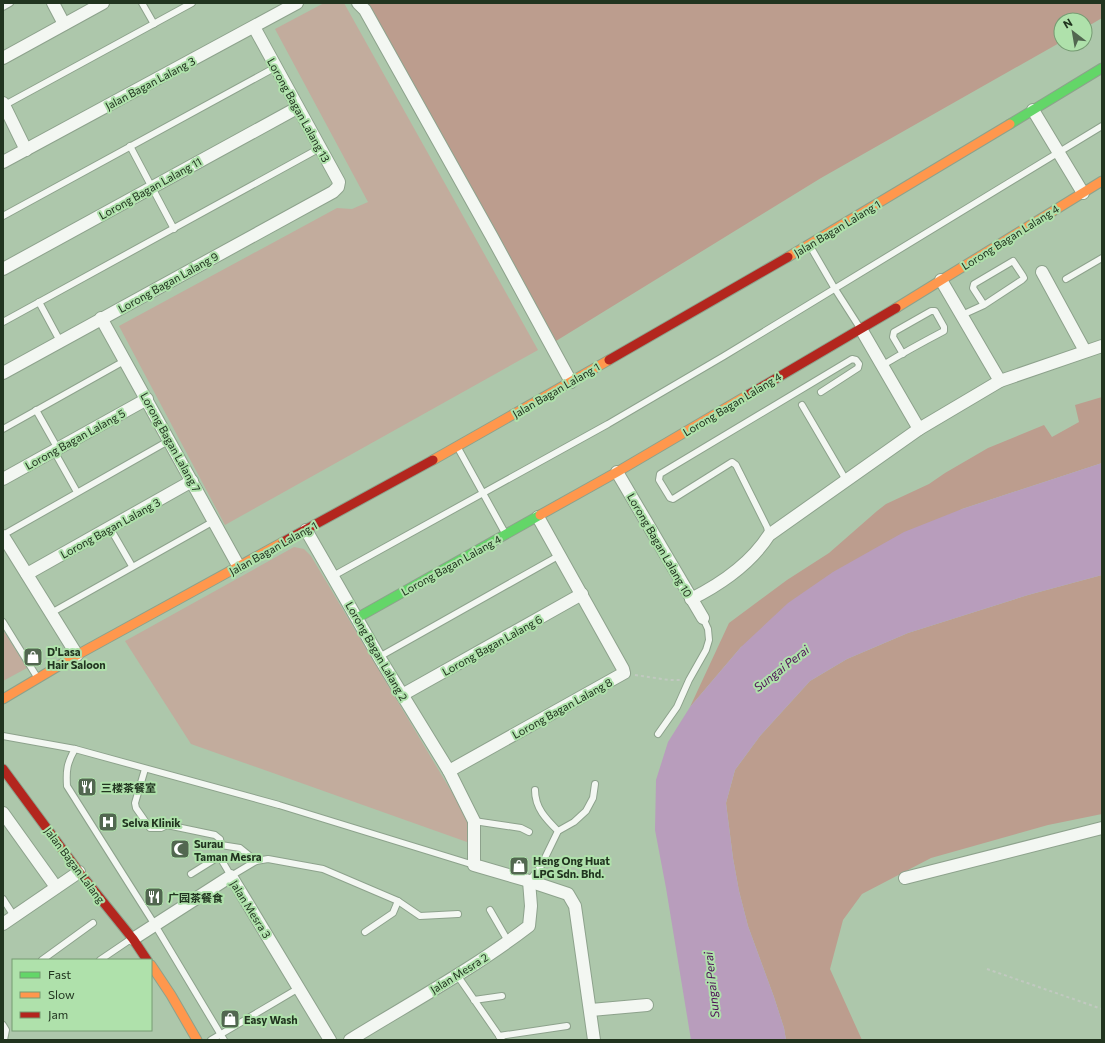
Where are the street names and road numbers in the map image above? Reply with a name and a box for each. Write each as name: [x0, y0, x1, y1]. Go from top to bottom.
street label: Jalan Bagan Lalang 3: [103, 54, 198, 113]
street label: Lorong Bagan Lalang 13: [265, 56, 333, 164]
street label: Lorong Bagan Lalang 11: [96, 154, 204, 222]
street label: Jalan Bagan Lalang 1: [791, 197, 883, 260]
street label: Lorong Bagan Lalang 4: [959, 201, 1061, 272]
street label: Lorong Bagan Lalang 9: [116, 249, 221, 315]
street label: Jalan Bagan Lalang 1: [510, 360, 602, 421]
street label: Lorong Bagan Lalang 4: [680, 369, 784, 439]
street label: Lorong Bagan Lalang 7: [138, 390, 204, 494]
street label: Lorong Bagan Lalang 5: [23, 406, 127, 472]
street label: Lorong Bagan Lalang 10: [625, 491, 695, 599]
street label: Lorong Bagan Lalang 3: [58, 495, 162, 561]
street label: Jalan Bagan Lalang 1: [227, 518, 320, 578]
street label: Lorong Bagan Lalang 4: [399, 532, 504, 598]
street label: Lorong Bagan Lalang 2: [343, 599, 411, 703]
street label: Lorong Bagan Lalang 6: [440, 612, 545, 678]
street label: Lorong Bagan Lalang 8: [510, 675, 615, 741]
street label: Jalan Bagan Lalang: [41, 824, 108, 906]
street label: Jalan Mesra 3: [227, 878, 274, 941]
street label: Jalan Mesra 2: [428, 950, 491, 997]

